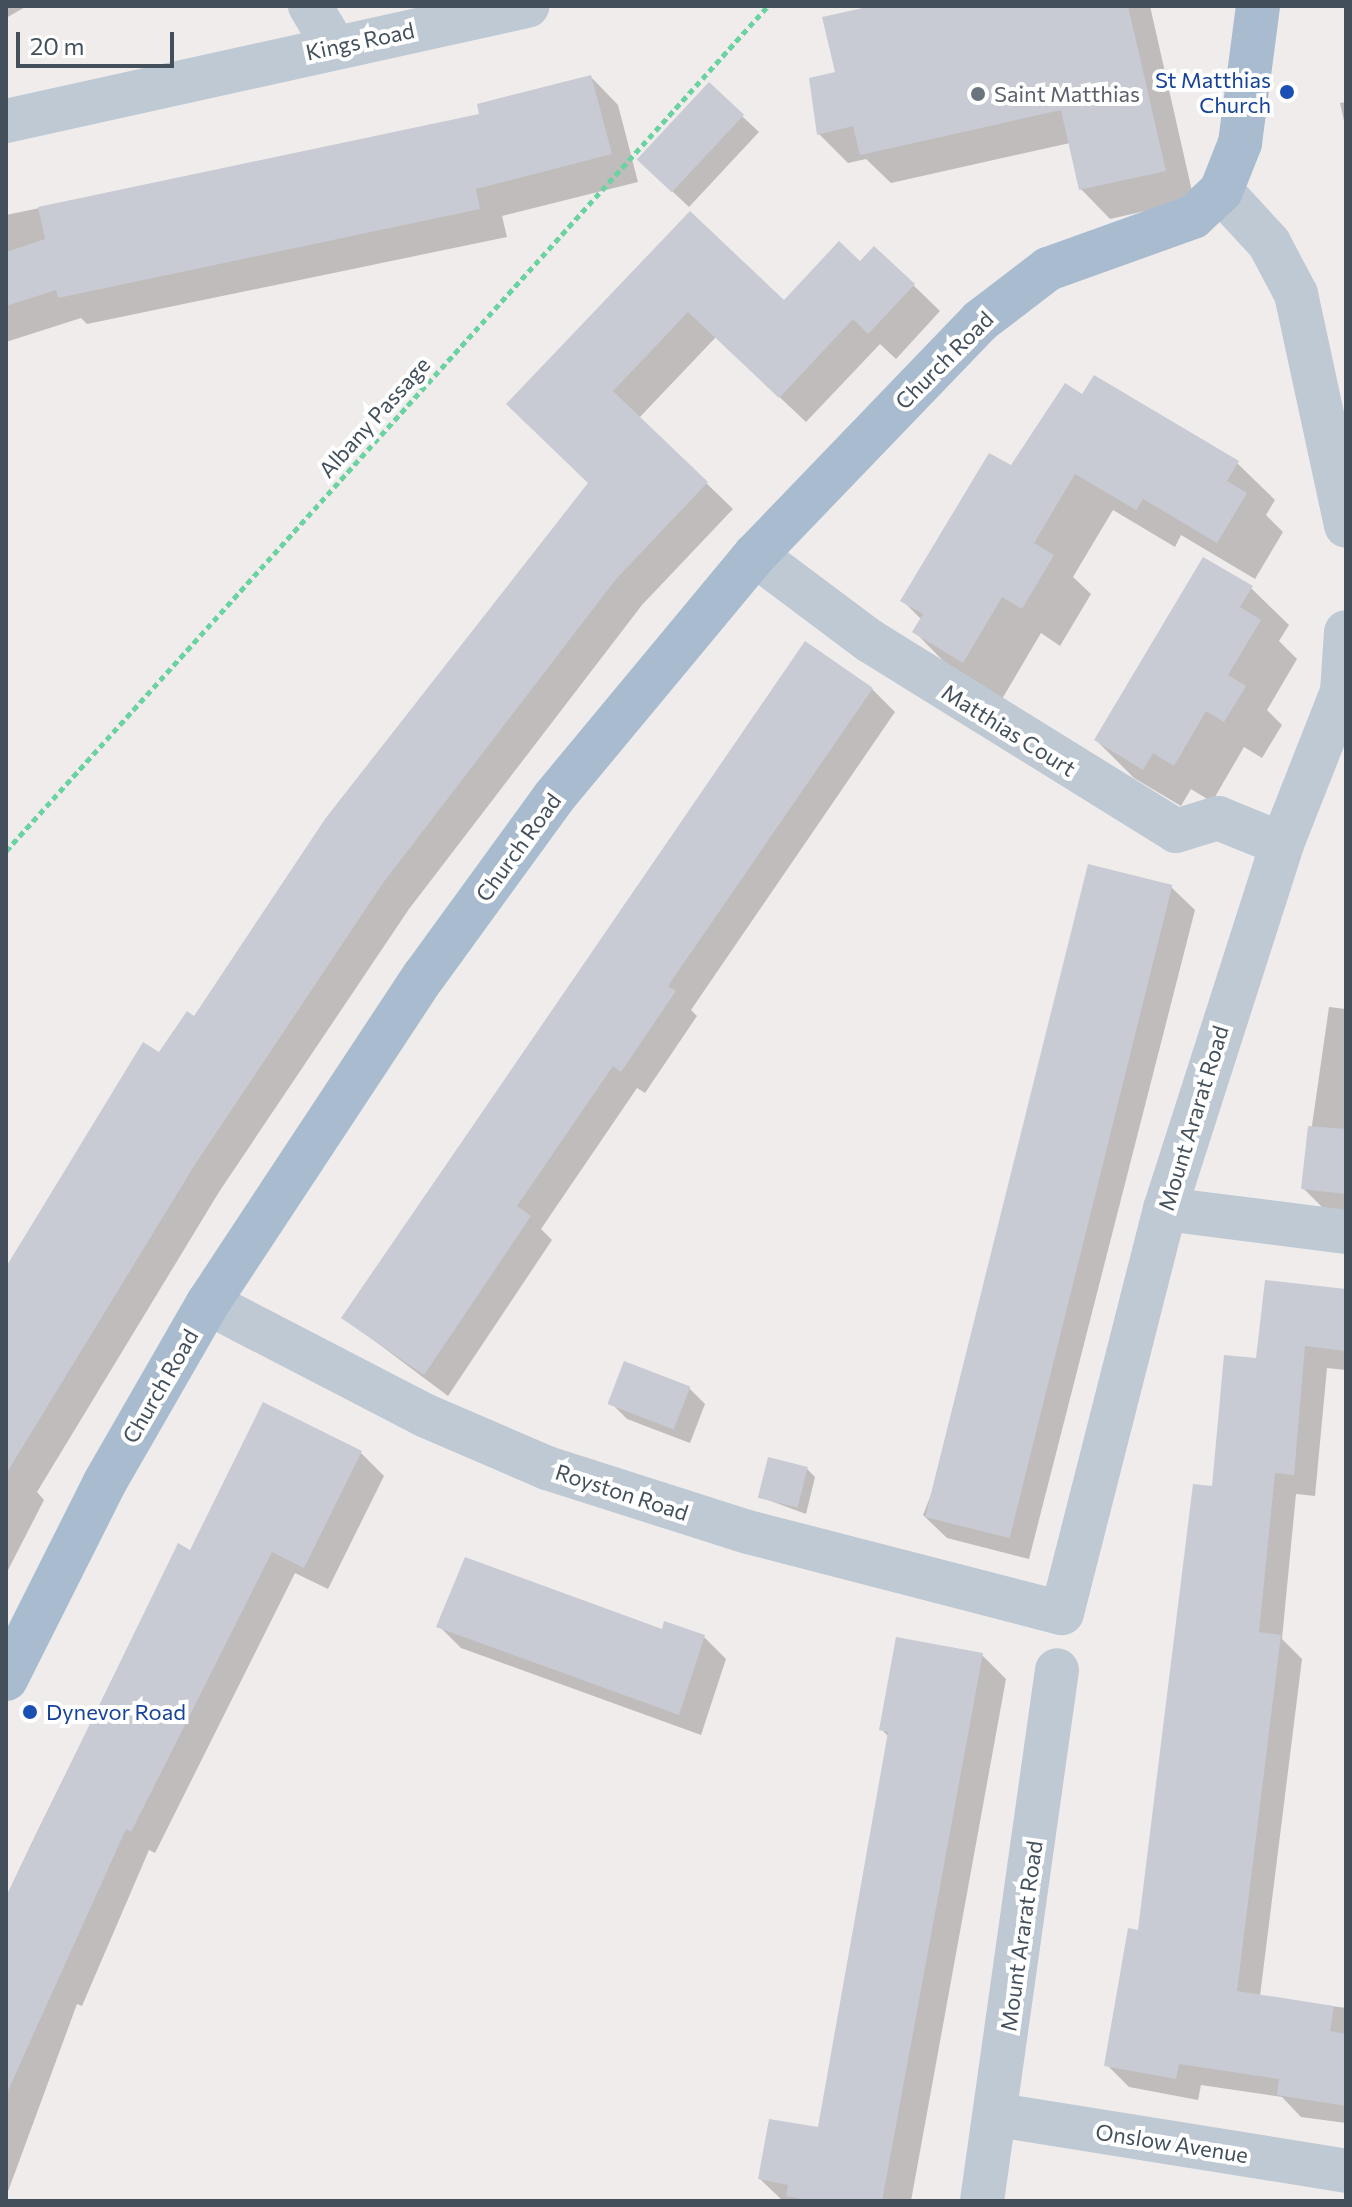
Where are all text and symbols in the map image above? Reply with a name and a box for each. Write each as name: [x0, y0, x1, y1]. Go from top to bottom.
scale bar: [20, 16, 178, 66]
street label: Kings Road: [303, 17, 417, 65]
text: 20 m: [30, 31, 84, 60]
place label: St Matthias Church: [1155, 66, 1271, 118]
place label: Saint Matthias: [994, 81, 1140, 107]
marker: St Matthias Church: [1278, 83, 1296, 101]
marker: Saint Matthias: [969, 85, 987, 103]
street label: Church Road: [890, 306, 998, 414]
street label: Albany Passage: [313, 351, 435, 483]
street label: Matthias Court: [937, 678, 1081, 782]
street label: Church Road: [470, 788, 566, 906]
street label: Mount Ararat Road: [1152, 1022, 1234, 1214]
street label: Church Road: [117, 1324, 203, 1448]
street label: Royston Road: [552, 1458, 692, 1526]
place label: Dynevor Road: [46, 1699, 186, 1725]
marker: Dynevor Road: [21, 1703, 39, 1721]
street label: Mount Ararat Road: [995, 1839, 1047, 2033]
street label: Onslow Avenue: [1094, 2118, 1250, 2168]

